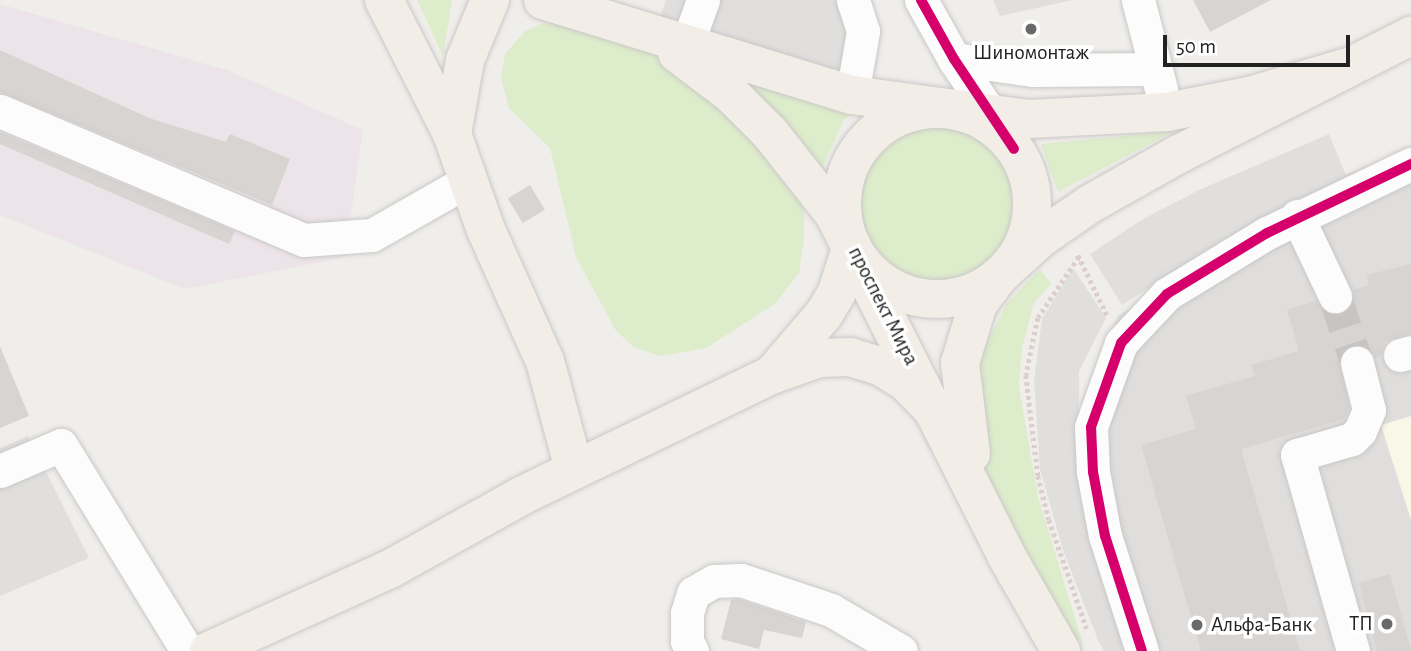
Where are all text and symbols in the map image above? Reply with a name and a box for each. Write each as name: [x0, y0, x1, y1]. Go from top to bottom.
marker: Шиномонтаж: [1023, 21, 1039, 37]
scale bar: [1166, 21, 1353, 65]
text: 50 m: [1176, 36, 1216, 57]
place label: Шиномонтаж: [973, 40, 1089, 66]
street label: проспект Мира: [842, 242, 924, 370]
place label: ТП: [1349, 611, 1373, 637]
place label: Альфа-Банк: [1211, 612, 1312, 638]
marker: ТП: [1379, 616, 1395, 632]
marker: Альфа-Банк: [1189, 617, 1205, 633]

